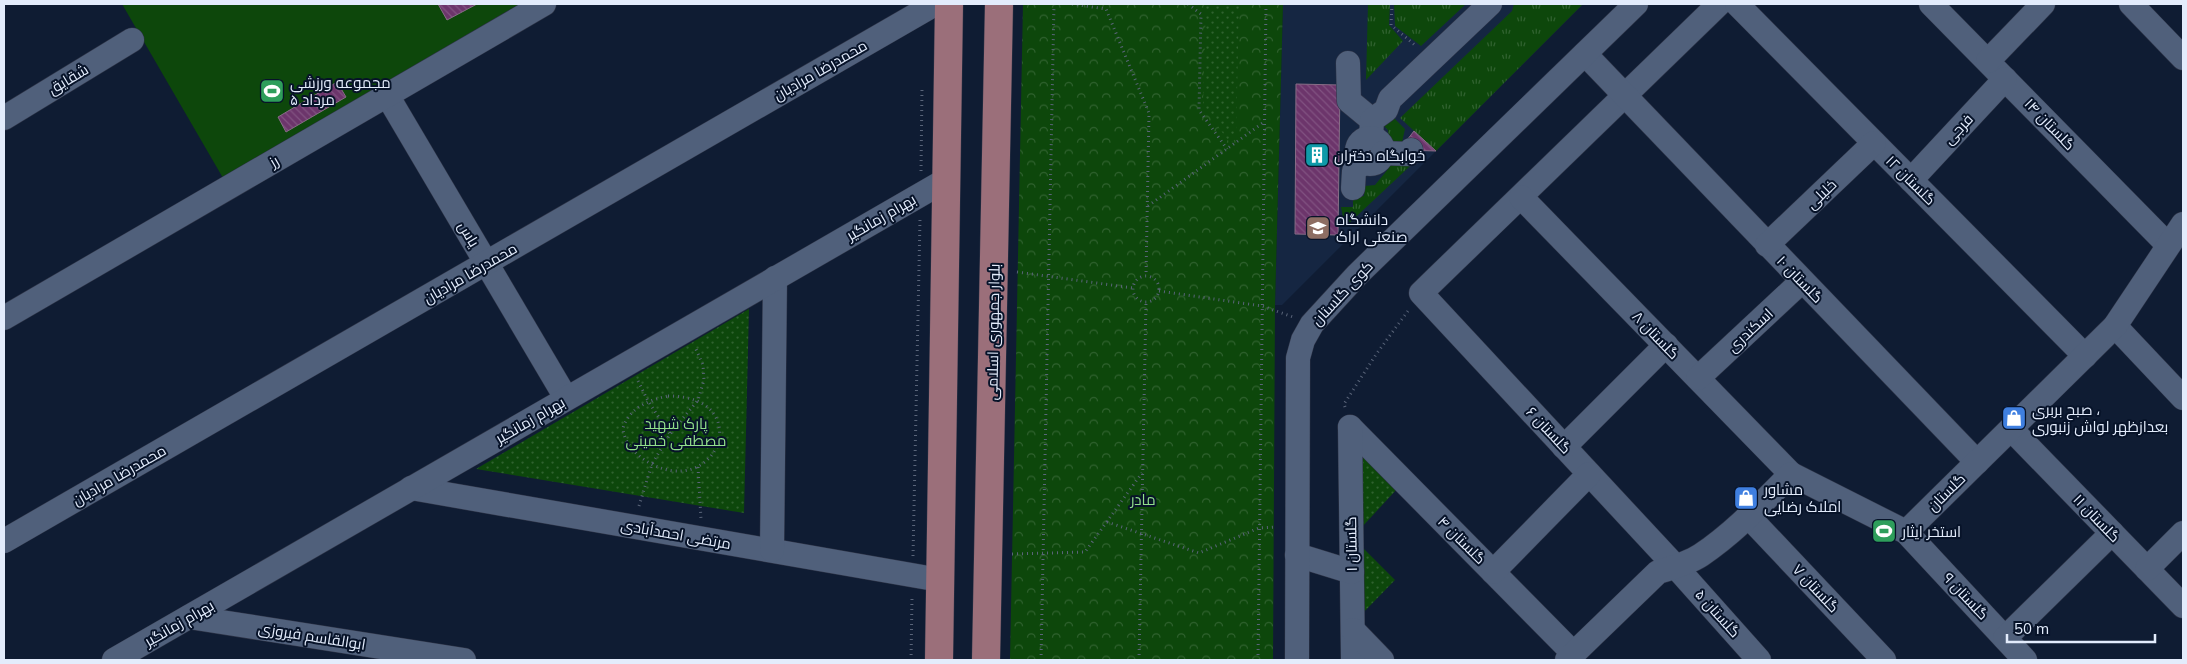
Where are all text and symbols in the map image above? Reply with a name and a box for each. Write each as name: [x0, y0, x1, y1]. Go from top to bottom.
street label: محمدرضا مرادیان: [770, 35, 871, 105]
street label: شقایق: [44, 60, 92, 99]
place label: مجموعه ورزشی ۵ مرداد: [290, 73, 391, 109]
sports icon: مجموعه ورزشی ۵ مرداد: [259, 78, 285, 104]
street label: گلستان ۱۴: [2020, 94, 2079, 155]
street label: فرجی: [1939, 110, 1978, 149]
building icon: خوابگاه دختران: [1304, 142, 1330, 168]
place label: خوابگاه دختران: [1334, 146, 1425, 166]
street label: رز: [265, 151, 282, 172]
street label: گلستان ۱۲: [1881, 151, 1940, 210]
street label: خلیلی: [1802, 175, 1841, 214]
street label: بهرام زمانگیر: [842, 189, 920, 246]
place label: دانشگاه صنعتی اراک: [1336, 210, 1408, 247]
school or university icon: دانشگاه صنعتی اراک: [1305, 215, 1331, 241]
street label: یاس: [453, 218, 484, 251]
street label: محمدرضا مرادیان: [420, 238, 521, 308]
street label: گلستان ۱۰: [1772, 251, 1827, 307]
street label: کوی گلستان: [1307, 257, 1378, 330]
street label: بلوار جمهوری اسلامی: [982, 263, 1005, 401]
street label: اسکندری: [1723, 304, 1778, 357]
street label: گلستان ۸: [1628, 307, 1684, 364]
street label: بهرام زمانگیر: [491, 392, 569, 449]
place label: صبح بربری ، بعدازظهر لواش زنبوری: [2032, 400, 2168, 437]
street label: گلستان ۶: [1522, 402, 1576, 458]
shop icon: صبح بربری ، بعدازظهر لواش زنبوری: [2001, 405, 2027, 431]
park label: پارک شهید مصطفی خمینی: [626, 414, 726, 451]
street label: محمدرضا مرادیان: [69, 440, 170, 510]
street label: گلستان: [1923, 469, 1970, 516]
place label: مشاور املاک رضایی: [1763, 480, 1841, 517]
shop icon: مشاور املاک رضایی: [1733, 485, 1759, 511]
park label: مادر: [1129, 490, 1156, 509]
street label: گلستان ۱۱: [2069, 490, 2125, 547]
street label: گلستان ۴: [1433, 512, 1490, 569]
street label: مرتضی احمدآبادی: [619, 515, 733, 554]
street label: گلستان ۱: [1341, 516, 1362, 572]
sports icon: استخر ایثار: [1871, 518, 1897, 544]
place label: استخر ایثار: [1901, 522, 1961, 541]
street label: گلستان ۷: [1788, 560, 1843, 617]
street label: گلستان ۹: [1938, 568, 1993, 624]
street label: گلستان ۵: [1691, 585, 1745, 642]
street label: بهرام زمانگیر: [140, 595, 218, 652]
scale bar: [2007, 612, 2154, 644]
street label: ابوالقاسم فیروزی: [257, 618, 367, 655]
text: 50 m: [2014, 619, 2049, 638]

